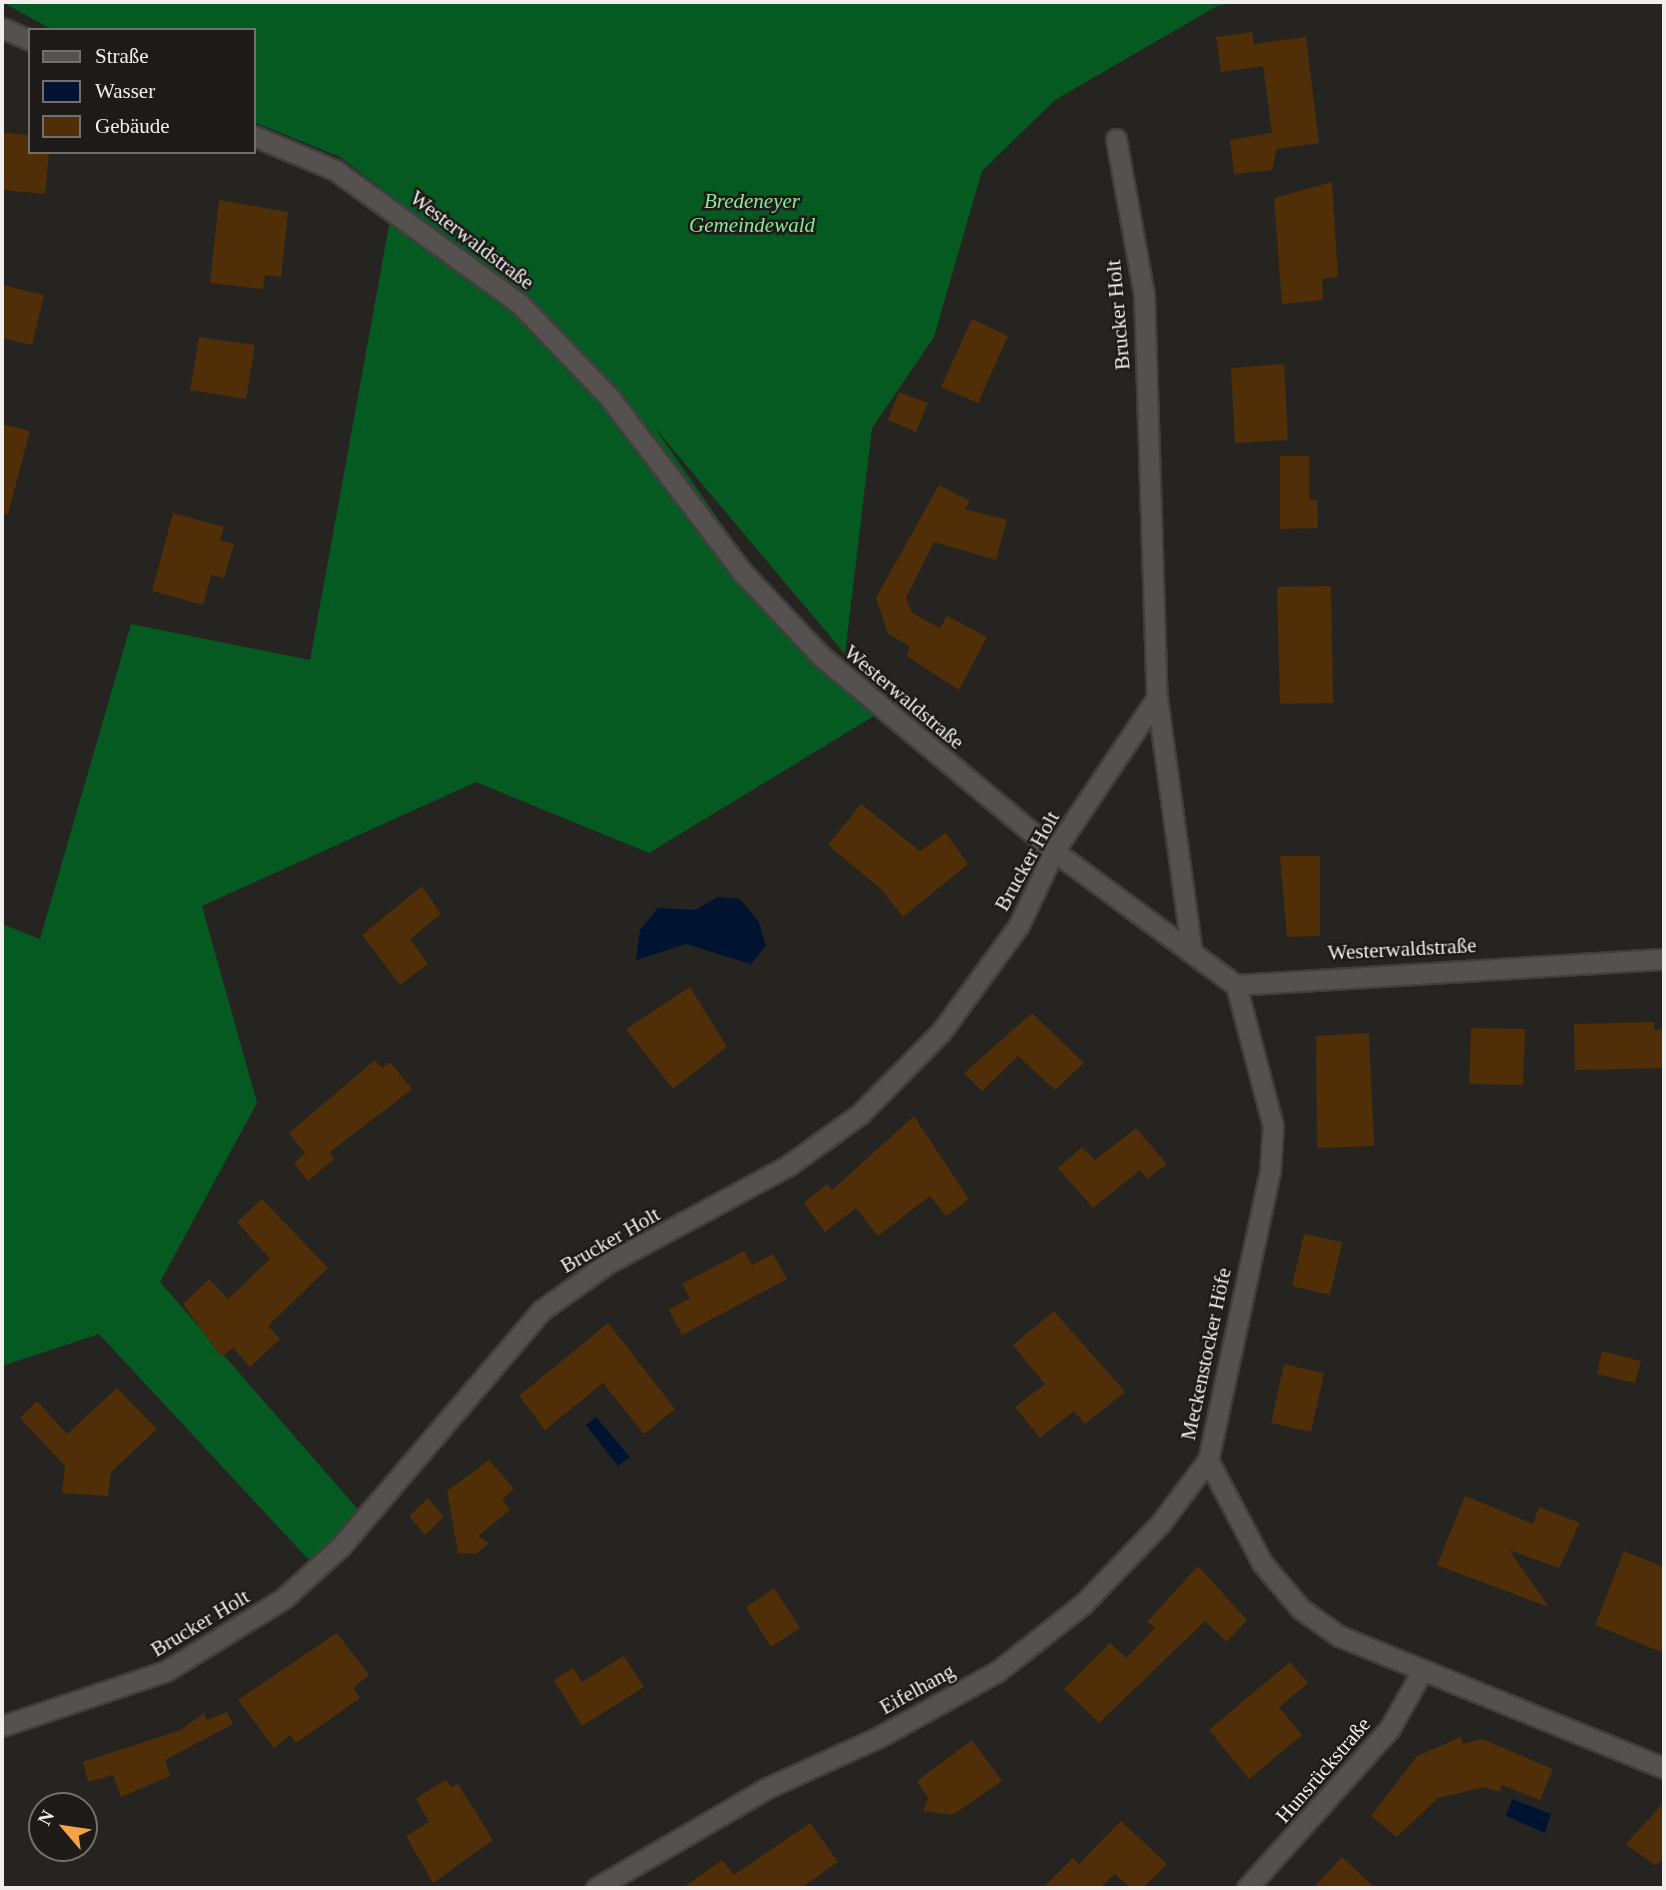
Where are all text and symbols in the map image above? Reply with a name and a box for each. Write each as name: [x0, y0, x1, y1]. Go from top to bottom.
legend: [28, 28, 256, 154]
text: Straße: [95, 44, 149, 68]
text: Wasser: [95, 79, 155, 103]
text: Gebäude: [95, 114, 170, 138]
street label: Westerwaldstraße: [405, 185, 539, 295]
park label: Bredeneyer Gemeindewald: [689, 188, 815, 238]
street label: Brucker Holt: [1101, 259, 1135, 371]
street label: Westerwaldstraße: [839, 640, 969, 754]
street label: Brucker Holt: [989, 807, 1065, 915]
street label: Westerwaldstraße: [1327, 933, 1477, 965]
street label: Brucker Holt: [556, 1202, 664, 1278]
street label: Meckenstocker Höfe: [1175, 1266, 1237, 1442]
street label: Brucker Holt: [146, 1584, 254, 1662]
street label: Eifelhang: [875, 1658, 959, 1720]
street label: Hunsrückstraße: [1270, 1712, 1376, 1828]
north arrow: [28, 1792, 98, 1862]
text: N: [33, 1806, 58, 1829]

